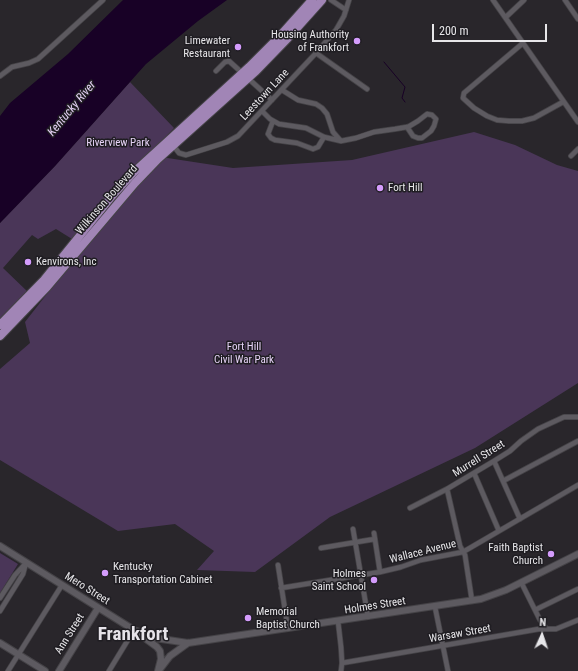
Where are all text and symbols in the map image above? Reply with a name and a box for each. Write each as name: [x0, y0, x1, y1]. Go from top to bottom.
scale bar: [434, 16, 549, 42]
text: 200 m: [439, 24, 469, 38]
place label: Housing Authority of Frankfort: [271, 28, 349, 54]
place label: Limewater Restaurant: [183, 34, 230, 60]
marker: Housing Authority of Frankfort: [352, 36, 362, 46]
marker: Limewater Restaurant: [233, 42, 243, 52]
street label: Leestown Lane: [238, 67, 292, 123]
water label: Kentucky River: [45, 79, 99, 139]
park label: Riverview Park: [86, 136, 150, 150]
street label: Wilkinson Boulevard: [73, 163, 141, 237]
place label: Fort Hill: [388, 181, 422, 195]
marker: Fort Hill: [375, 183, 385, 193]
place label: Kenvirons, Inc: [36, 255, 97, 269]
marker: Kenvirons, Inc: [23, 257, 33, 267]
park label: Fort Hill Civil War Park: [214, 340, 274, 366]
street label: Murrell Street: [451, 438, 507, 480]
street label: Wallace Avenue: [388, 537, 458, 567]
place label: Faith Baptist Church: [488, 541, 543, 567]
marker: Faith Baptist Church: [546, 549, 556, 559]
place label: Kentucky Transportation Cabinet: [113, 560, 213, 586]
place label: Holmes Saint School: [312, 567, 366, 593]
marker: Kentucky Transportation Cabinet: [100, 568, 110, 578]
street label: Mero Street: [62, 570, 112, 608]
marker: Holmes Saint School: [369, 575, 379, 585]
street label: Holmes Street: [344, 595, 406, 617]
place label: Memorial Baptist Church: [256, 605, 320, 631]
street label: Ann Street: [52, 611, 88, 657]
marker: Memorial Baptist Church: [243, 613, 253, 623]
north arrow: [522, 615, 562, 655]
text: N: [539, 616, 546, 629]
street label: Warsaw Street: [428, 622, 492, 646]
district label: Frankfort: [98, 624, 168, 646]

